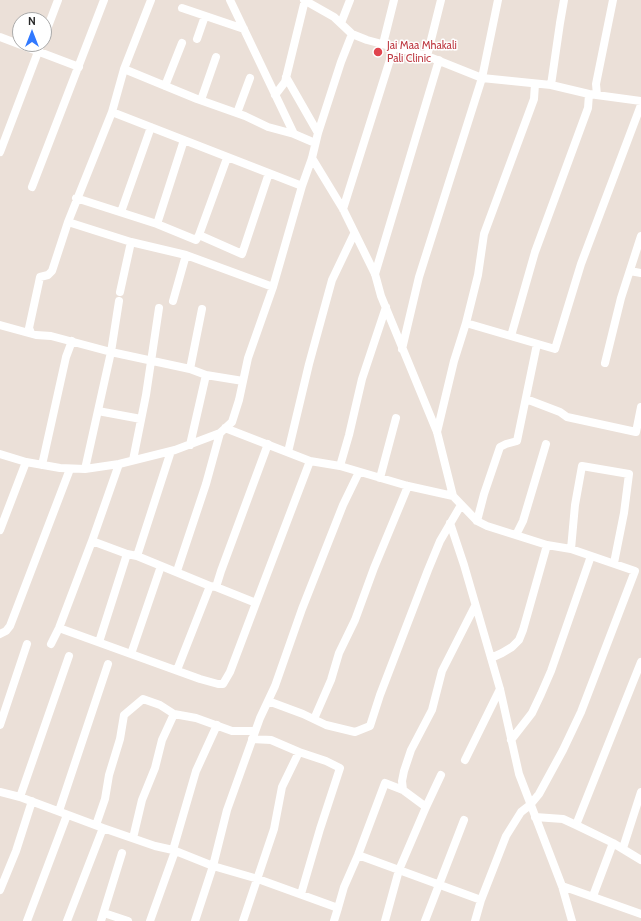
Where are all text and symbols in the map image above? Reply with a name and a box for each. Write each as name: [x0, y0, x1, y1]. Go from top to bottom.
north arrow: [12, 12, 52, 52]
text: N: [28, 14, 36, 28]
place label: Jai Maa Mhakali Pali Clinic: [387, 39, 457, 65]
marker: Jai Maa Mhakali Pali Clinic: [372, 46, 384, 58]

